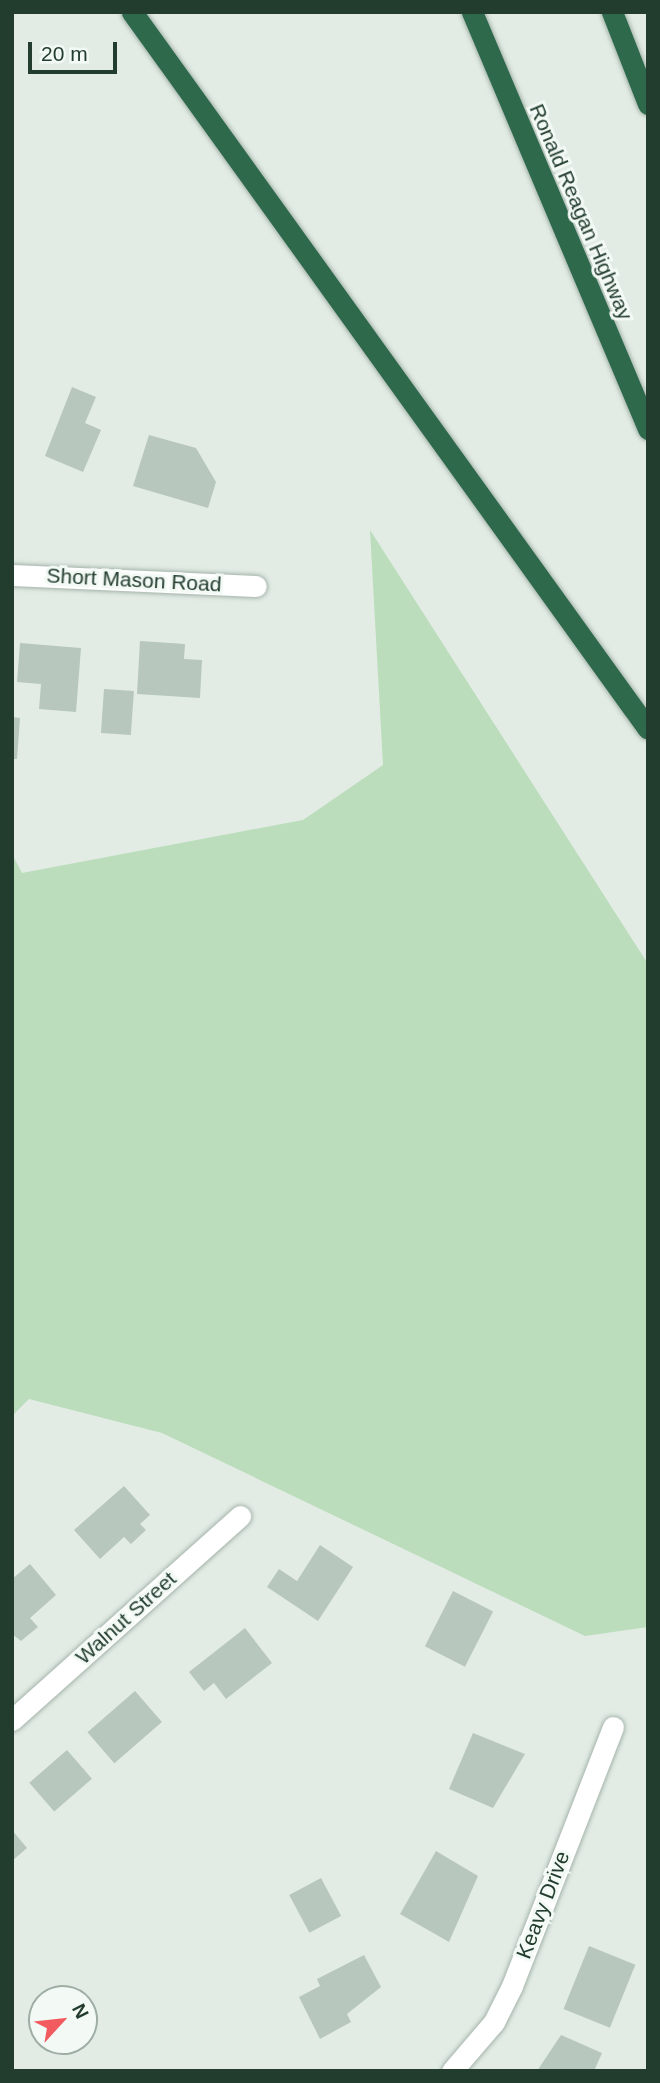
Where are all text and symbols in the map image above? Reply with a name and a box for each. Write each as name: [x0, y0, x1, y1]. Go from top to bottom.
scale bar: [32, 28, 121, 72]
text: 20 m: [41, 42, 88, 65]
street label: Ronald Reagan Highway: [524, 100, 638, 324]
street label: Short Mason Road: [46, 563, 222, 597]
street label: Walnut Street: [71, 1566, 181, 1670]
street label: Keavy Drive: [511, 1848, 575, 1962]
north arrow: [28, 1985, 98, 2055]
text: N: [68, 2000, 93, 2022]

